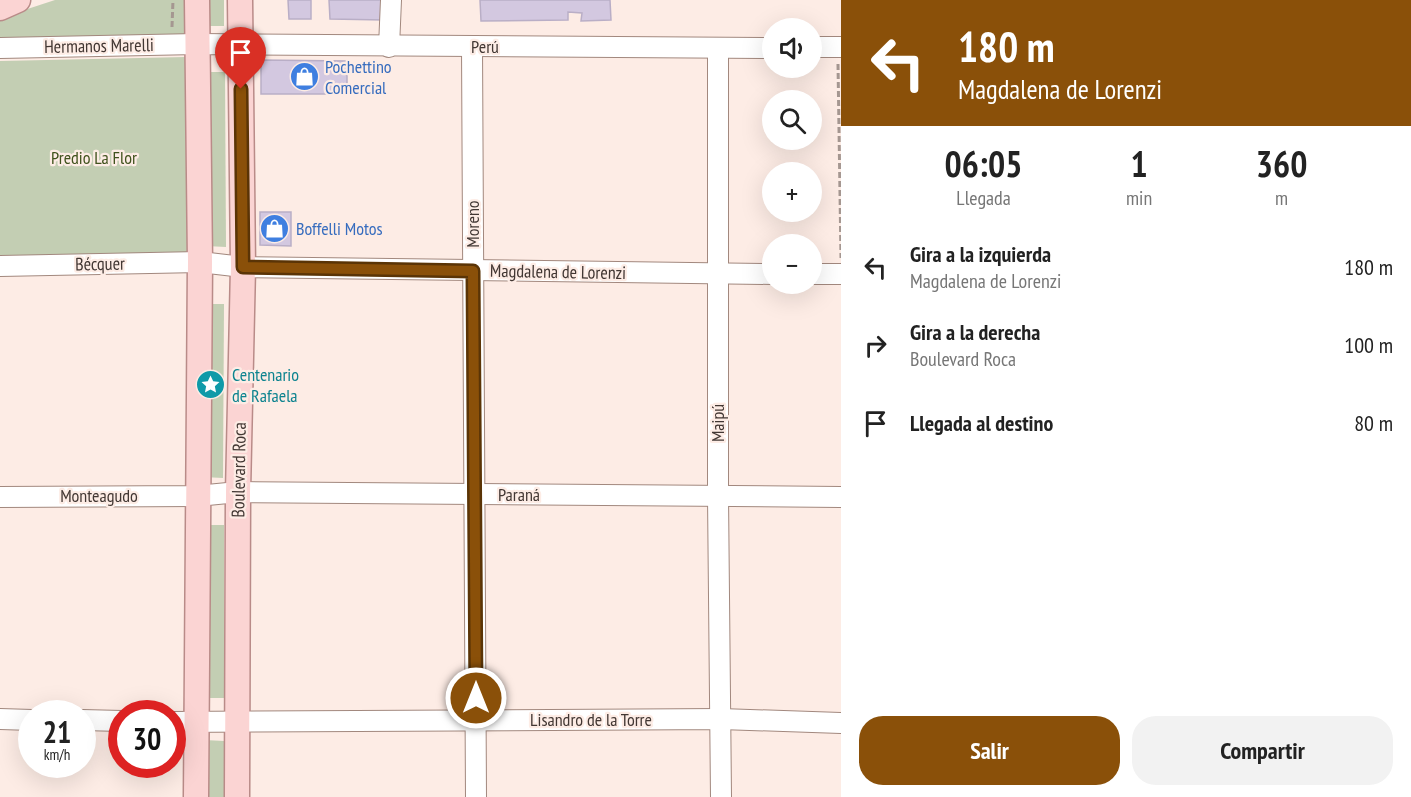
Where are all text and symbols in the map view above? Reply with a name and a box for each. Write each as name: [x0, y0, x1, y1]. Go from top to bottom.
map controls: [762, 18, 822, 294]
button: sound: [762, 18, 822, 78]
text: 180 m: [958, 19, 1055, 74]
icon: left: [859, 24, 937, 102]
pin: [215, 27, 266, 89]
street label: Hermanos Marelli: [44, 33, 154, 58]
street label: Perú: [471, 35, 499, 58]
icon: arrive: [224, 36, 257, 69]
place label: Pochettino Comercial: [325, 55, 392, 99]
shop icon: Pochettino Comercial: [288, 61, 320, 93]
text: Magdalena de Lorenzi: [958, 72, 1162, 106]
button: search: [762, 90, 822, 150]
text: 06:05: [945, 140, 1022, 187]
text: 1: [1130, 140, 1148, 187]
text: 360: [1256, 140, 1307, 187]
park label: Predio La Flor: [51, 146, 137, 169]
button: +: [762, 162, 822, 222]
text: Llegada: [956, 185, 1011, 211]
text: min: [1126, 185, 1152, 211]
text: m: [1275, 185, 1288, 211]
street label: Moreno: [461, 200, 484, 248]
shop icon: Boffelli Motos: [259, 213, 291, 245]
place label: Boffelli Motos: [296, 217, 383, 240]
button: −: [762, 234, 822, 294]
text: Gira a la izquierda: [910, 240, 1051, 268]
icon: left: [859, 251, 892, 284]
street label: Bécquer: [75, 252, 125, 275]
text: 180 m: [1344, 253, 1393, 281]
street label: Magdalena de Lorenzi: [490, 259, 626, 284]
text: Magdalena de Lorenzi: [910, 268, 1061, 294]
text: Gira a la derecha: [910, 318, 1040, 346]
icon: right: [859, 329, 892, 362]
text: 100 m: [1344, 331, 1393, 359]
text: Boulevard Roca: [910, 346, 1016, 372]
place label: Centenario de Rafaela: [232, 363, 299, 407]
place icon: Centenario de Rafaela: [195, 369, 227, 401]
street label: Maipú: [706, 404, 729, 442]
icon: arrive: [859, 407, 892, 440]
text: Llegada al destino: [910, 409, 1053, 437]
text: 80 m: [1354, 409, 1393, 437]
street label: Boulevard Roca: [226, 422, 251, 518]
street label: Paraná: [498, 483, 540, 506]
street label: Monteagudo: [60, 484, 138, 507]
position arrow: [444, 666, 508, 730]
speed limit sign: 30: [108, 700, 186, 778]
street label: Lisandro de la Torre: [530, 708, 652, 731]
text: 21: [43, 712, 71, 751]
button: Salir: [859, 716, 1120, 785]
button: Compartir: [1132, 716, 1393, 785]
text: km/h: [44, 745, 70, 764]

